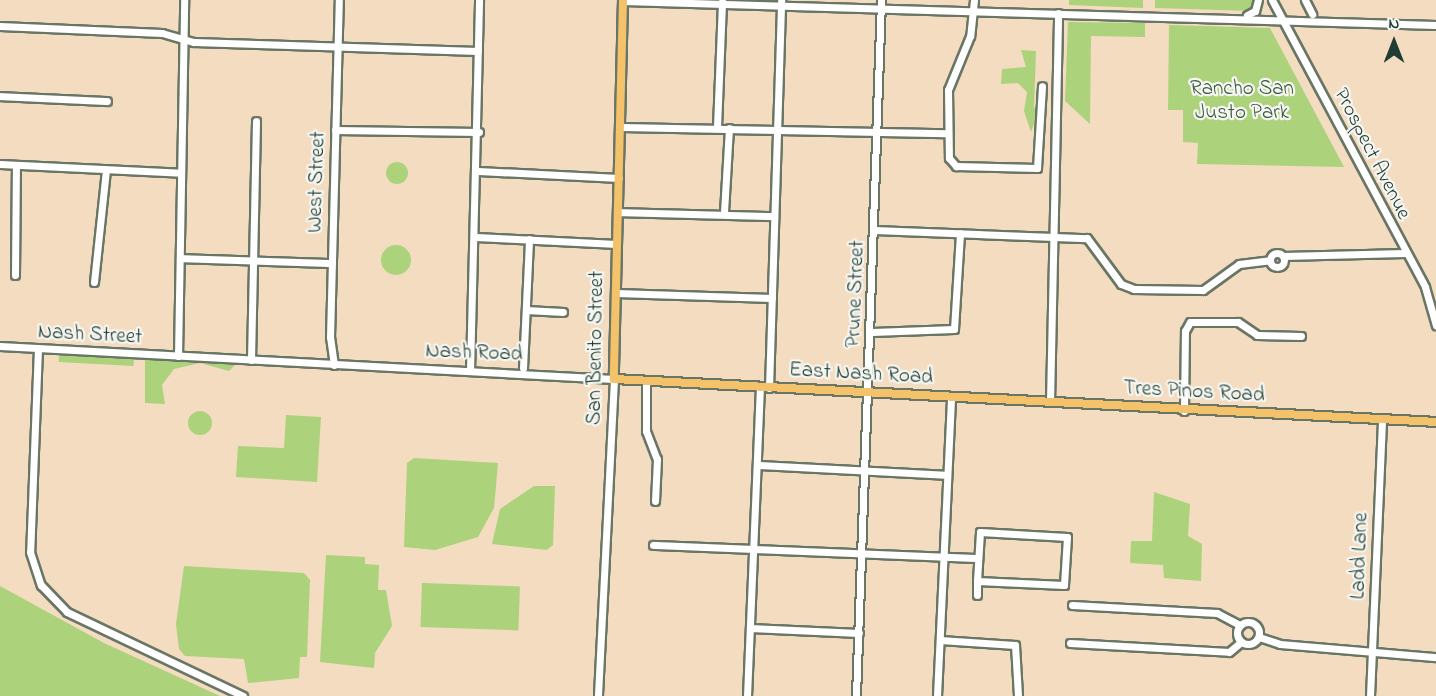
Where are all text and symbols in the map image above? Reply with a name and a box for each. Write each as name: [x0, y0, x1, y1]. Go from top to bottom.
north arrow: [1364, 12, 1424, 72]
text: N: [1389, 12, 1399, 36]
park label: Rancho San Justo Park: [1190, 76, 1294, 126]
street label: Prospect Avenue: [1328, 84, 1416, 224]
street label: West Street: [303, 131, 331, 233]
street label: Prune Street: [842, 240, 870, 348]
street label: San Benito Street: [582, 271, 610, 425]
street label: Nash Street: [37, 320, 143, 350]
street label: Nash Road: [425, 339, 523, 367]
street label: East Nash Road: [788, 358, 934, 390]
street label: Tres Pinos Road: [1123, 376, 1265, 408]
street label: Ladd Lane: [1346, 512, 1374, 600]

